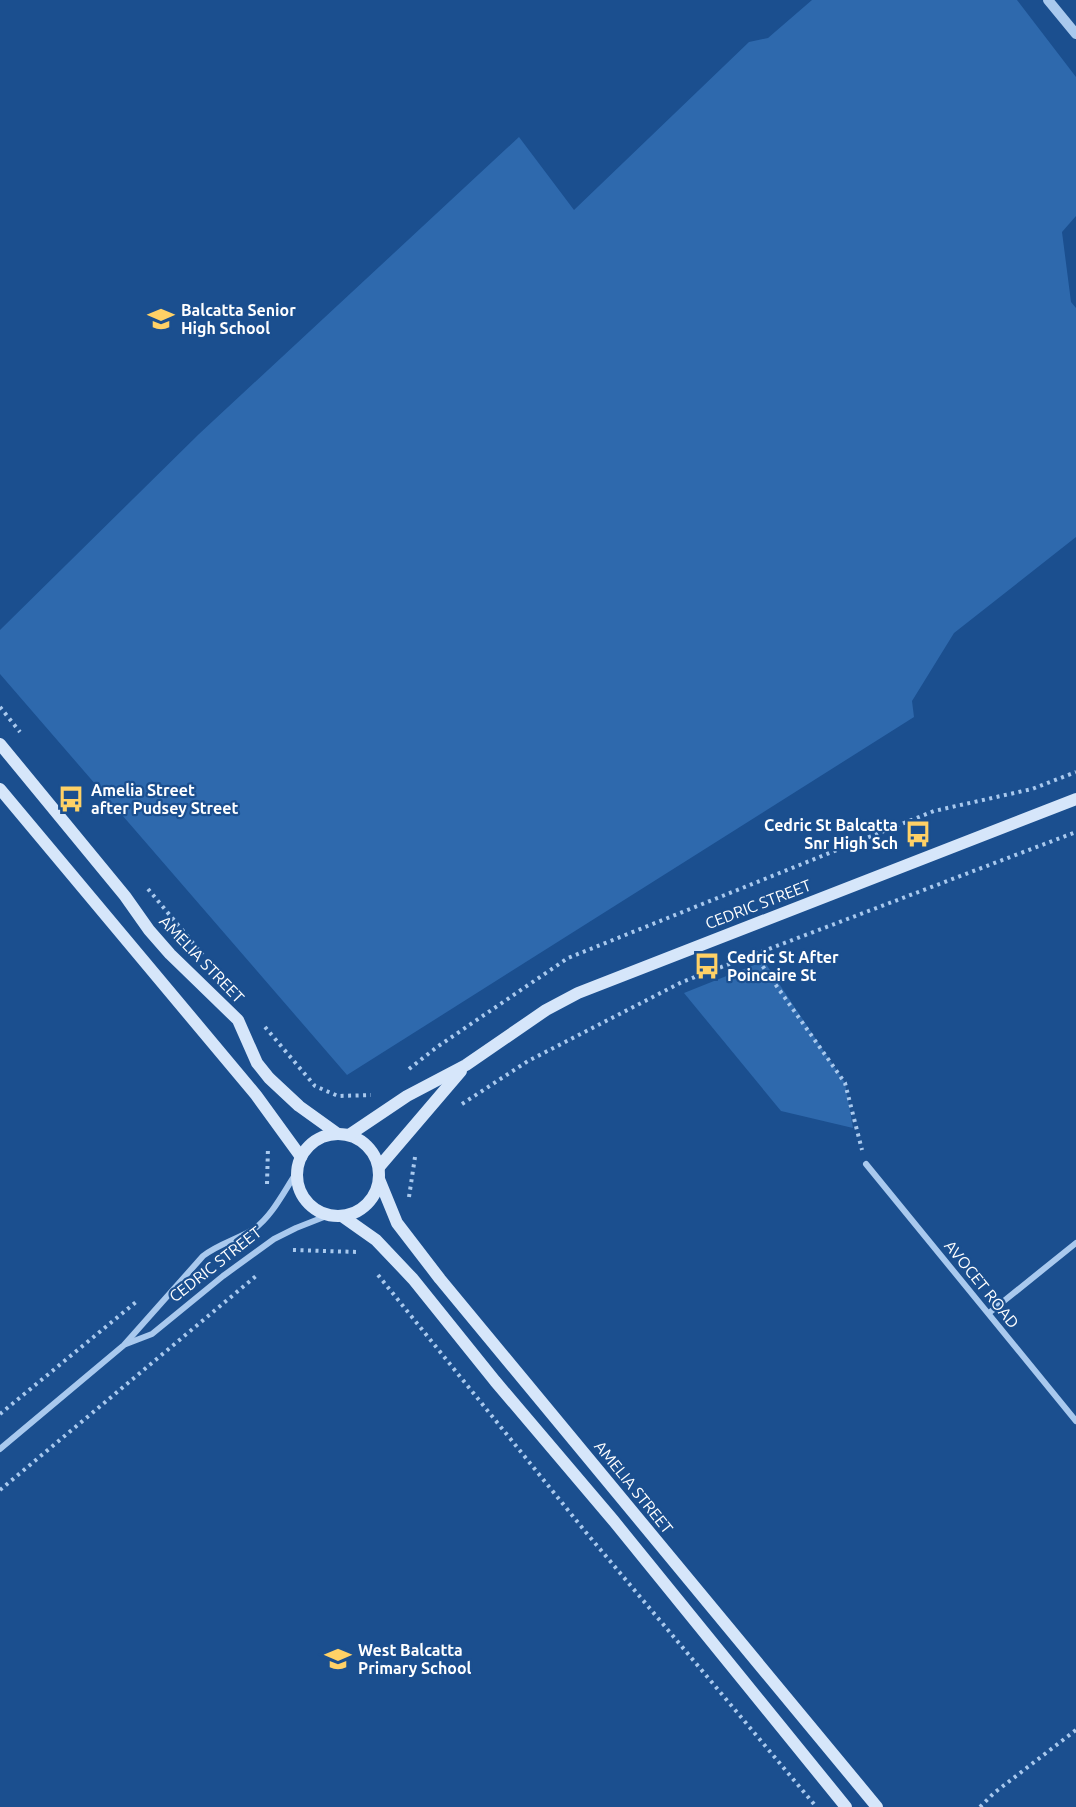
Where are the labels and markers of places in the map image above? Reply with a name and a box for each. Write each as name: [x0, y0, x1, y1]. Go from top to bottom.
place label: Balcatta Senior High School: [181, 301, 296, 337]
school or university icon: Balcatta Senior High School: [146, 304, 176, 334]
place label: Amelia Street after Pudsey Street: [91, 781, 239, 817]
bus stop icon: Amelia Street after Pudsey Street: [56, 784, 86, 814]
place label: Cedric St Balcatta Snr High Sch: [764, 816, 898, 852]
bus stop icon: Cedric St Balcatta Snr High Sch: [903, 819, 933, 849]
place label: Cedric St After Poincaire St: [727, 948, 839, 984]
bus stop icon: Cedric St After Poincaire St: [692, 951, 722, 981]
place label: West Balcatta Primary School: [358, 1641, 472, 1677]
school or university icon: West Balcatta Primary School: [323, 1644, 353, 1674]

